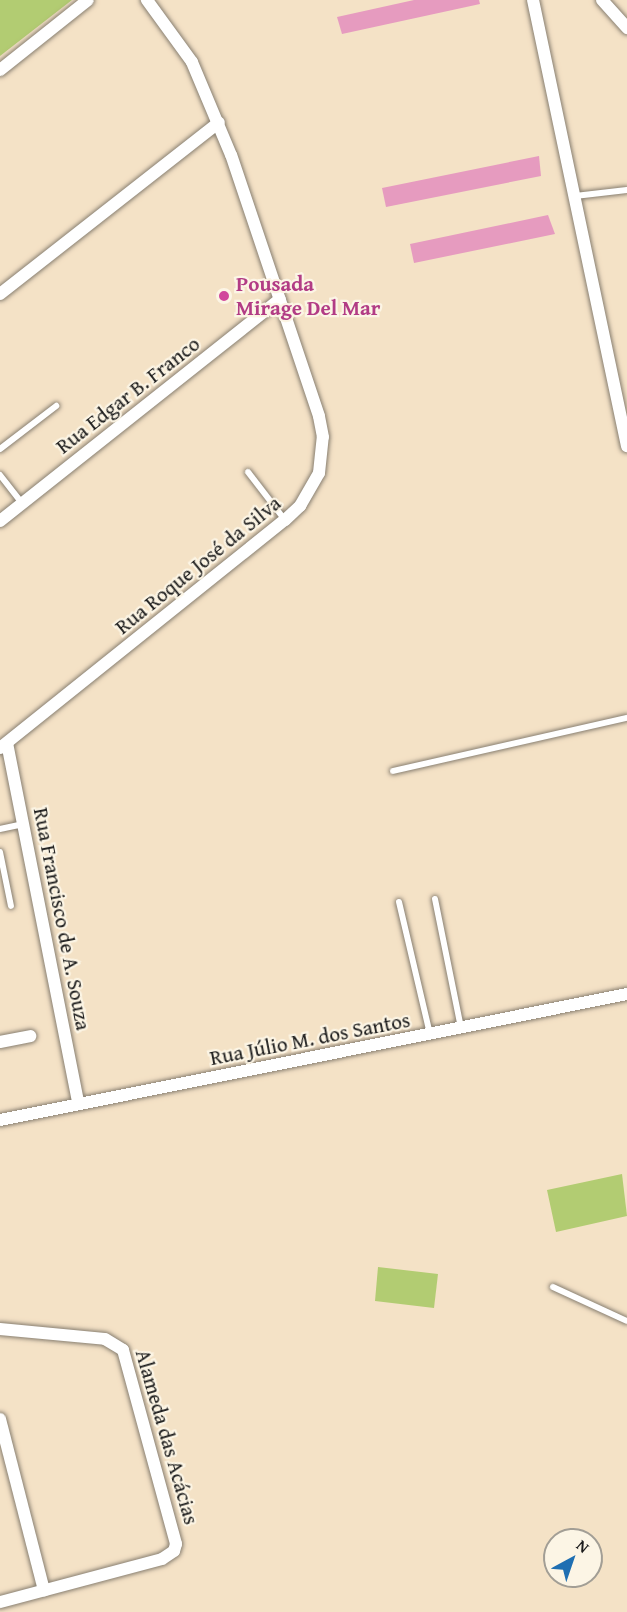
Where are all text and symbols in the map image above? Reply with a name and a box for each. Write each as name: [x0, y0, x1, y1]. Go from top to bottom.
place label: Pousada Mirage Del Mar: [236, 271, 380, 321]
marker: Pousada Mirage Del Mar: [217, 289, 231, 303]
street label: Rua Edgar B. Franco: [51, 331, 205, 459]
street label: Rua Roque José da Silva: [110, 491, 286, 639]
street label: Rua Francisco de A. Souza: [28, 806, 96, 1032]
street label: Rua Júlio M. dos Santos: [208, 1007, 412, 1071]
street label: Alameda das Acácias: [130, 1347, 204, 1527]
north arrow: [543, 1528, 603, 1588]
text: N: [571, 1533, 595, 1558]

